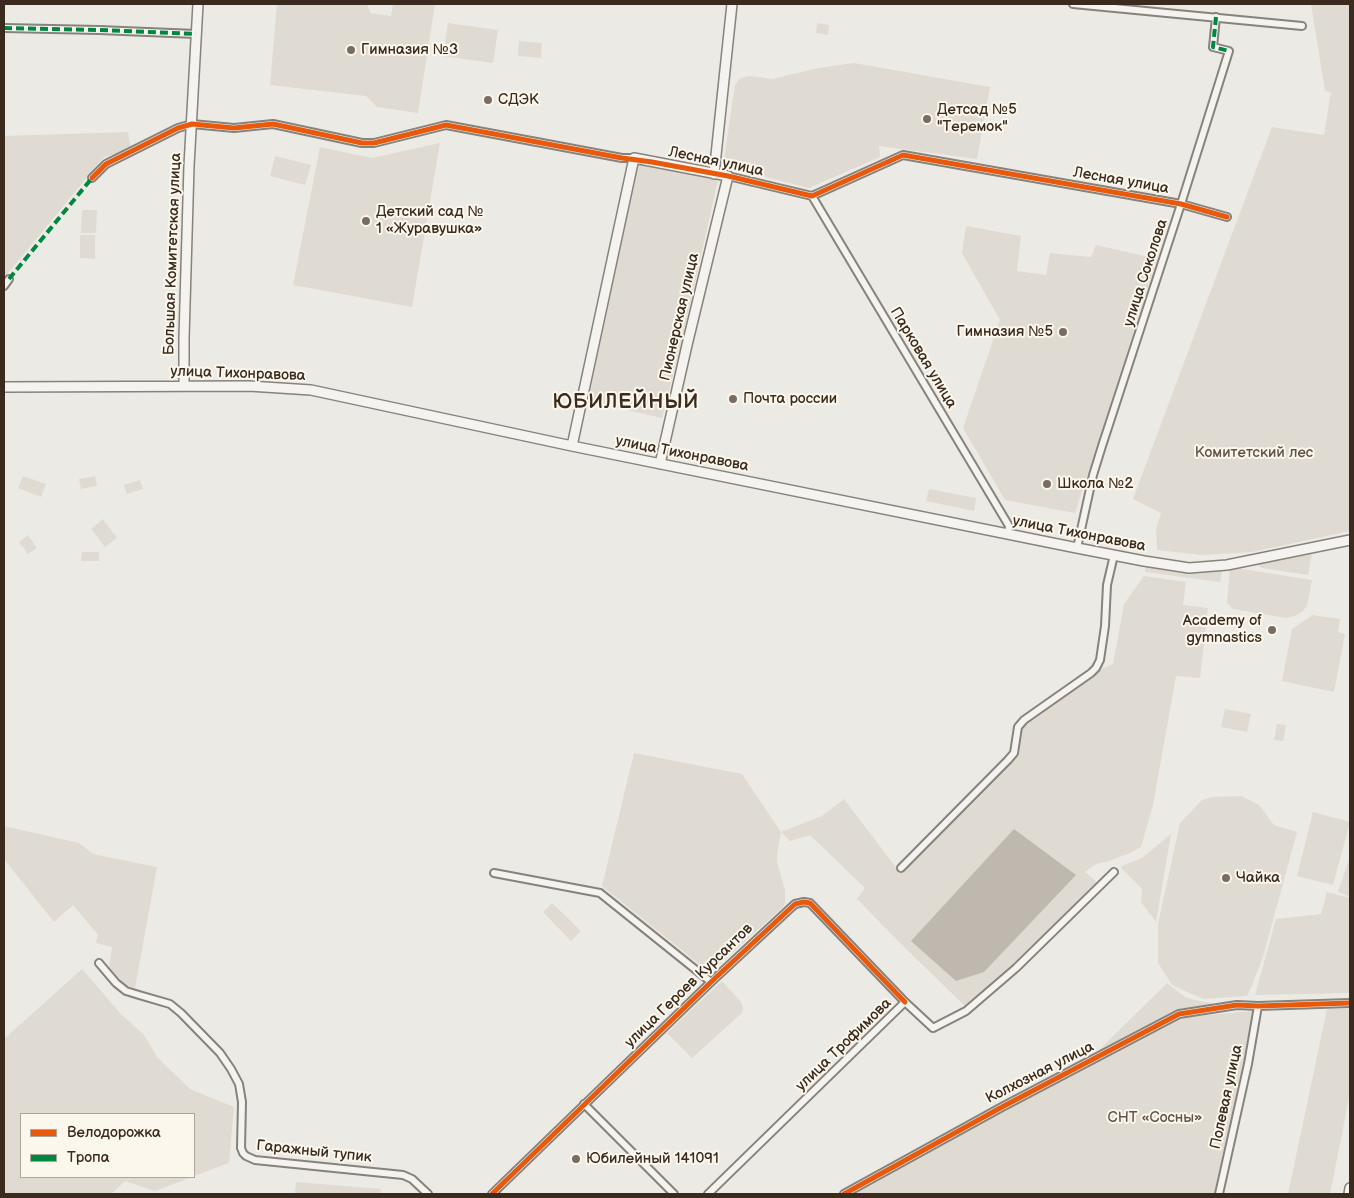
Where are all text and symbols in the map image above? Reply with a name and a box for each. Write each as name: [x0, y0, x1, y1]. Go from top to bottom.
place label: Гимназия №3: [361, 41, 458, 59]
marker: Гимназия №3: [345, 44, 357, 56]
place label: СДЭК: [498, 91, 539, 109]
marker: СДЭК: [482, 94, 494, 106]
place label: Детсад №5 "Теремок": [937, 101, 1017, 136]
marker: Детсад №5 "Теремок": [921, 113, 933, 125]
street label: Лесная улица: [667, 143, 765, 181]
street label: Большая Комитетская улица: [160, 153, 186, 355]
street label: Лесная улица: [1072, 164, 1170, 198]
place label: Детский сад № 1 «Журавушка»: [376, 203, 483, 238]
marker: Детский сад № 1 «Журавушка»: [360, 215, 372, 227]
street label: улица Соколова: [1120, 217, 1172, 329]
street label: Пионерская улица: [657, 251, 703, 383]
street label: Парковая улица: [886, 304, 960, 412]
place label: Гимназия №5: [956, 323, 1053, 341]
marker: Гимназия №5: [1057, 326, 1069, 338]
street label: улица Тихонравова: [170, 363, 306, 385]
place label: Почта россии: [743, 390, 837, 408]
district label: ЮБИЛЕЙНЫЙ: [551, 391, 701, 415]
marker: Почта россии: [727, 393, 739, 405]
street label: улица Тихонравова: [614, 432, 750, 476]
park label: Комитетский лес: [1195, 444, 1313, 462]
place label: Школа №2: [1057, 475, 1133, 493]
marker: Школа №2: [1041, 478, 1053, 490]
street label: улица Тихонравова: [1011, 512, 1147, 556]
place label: Academy of gymnastics: [1183, 612, 1262, 647]
marker: Academy of gymnastics: [1266, 624, 1278, 636]
place label: Чайка: [1236, 869, 1280, 887]
marker: Чайка: [1220, 872, 1232, 884]
street label: улица Героев Курсантов: [621, 920, 757, 1052]
street label: улица Трофимова: [792, 995, 896, 1095]
street label: Колхозная улица: [983, 1038, 1097, 1108]
street label: Полевая улица: [1207, 1043, 1247, 1151]
park label: СНТ «Сосны»: [1108, 1109, 1202, 1127]
legend: [20, 1113, 195, 1178]
text: Велодорожка: [67, 1123, 161, 1142]
street label: Гаражный тупик: [256, 1137, 372, 1167]
text: Тропа: [67, 1148, 110, 1167]
place label: Юбилейный 141091: [586, 1150, 719, 1168]
marker: Юбилейный 141091: [570, 1153, 582, 1165]

